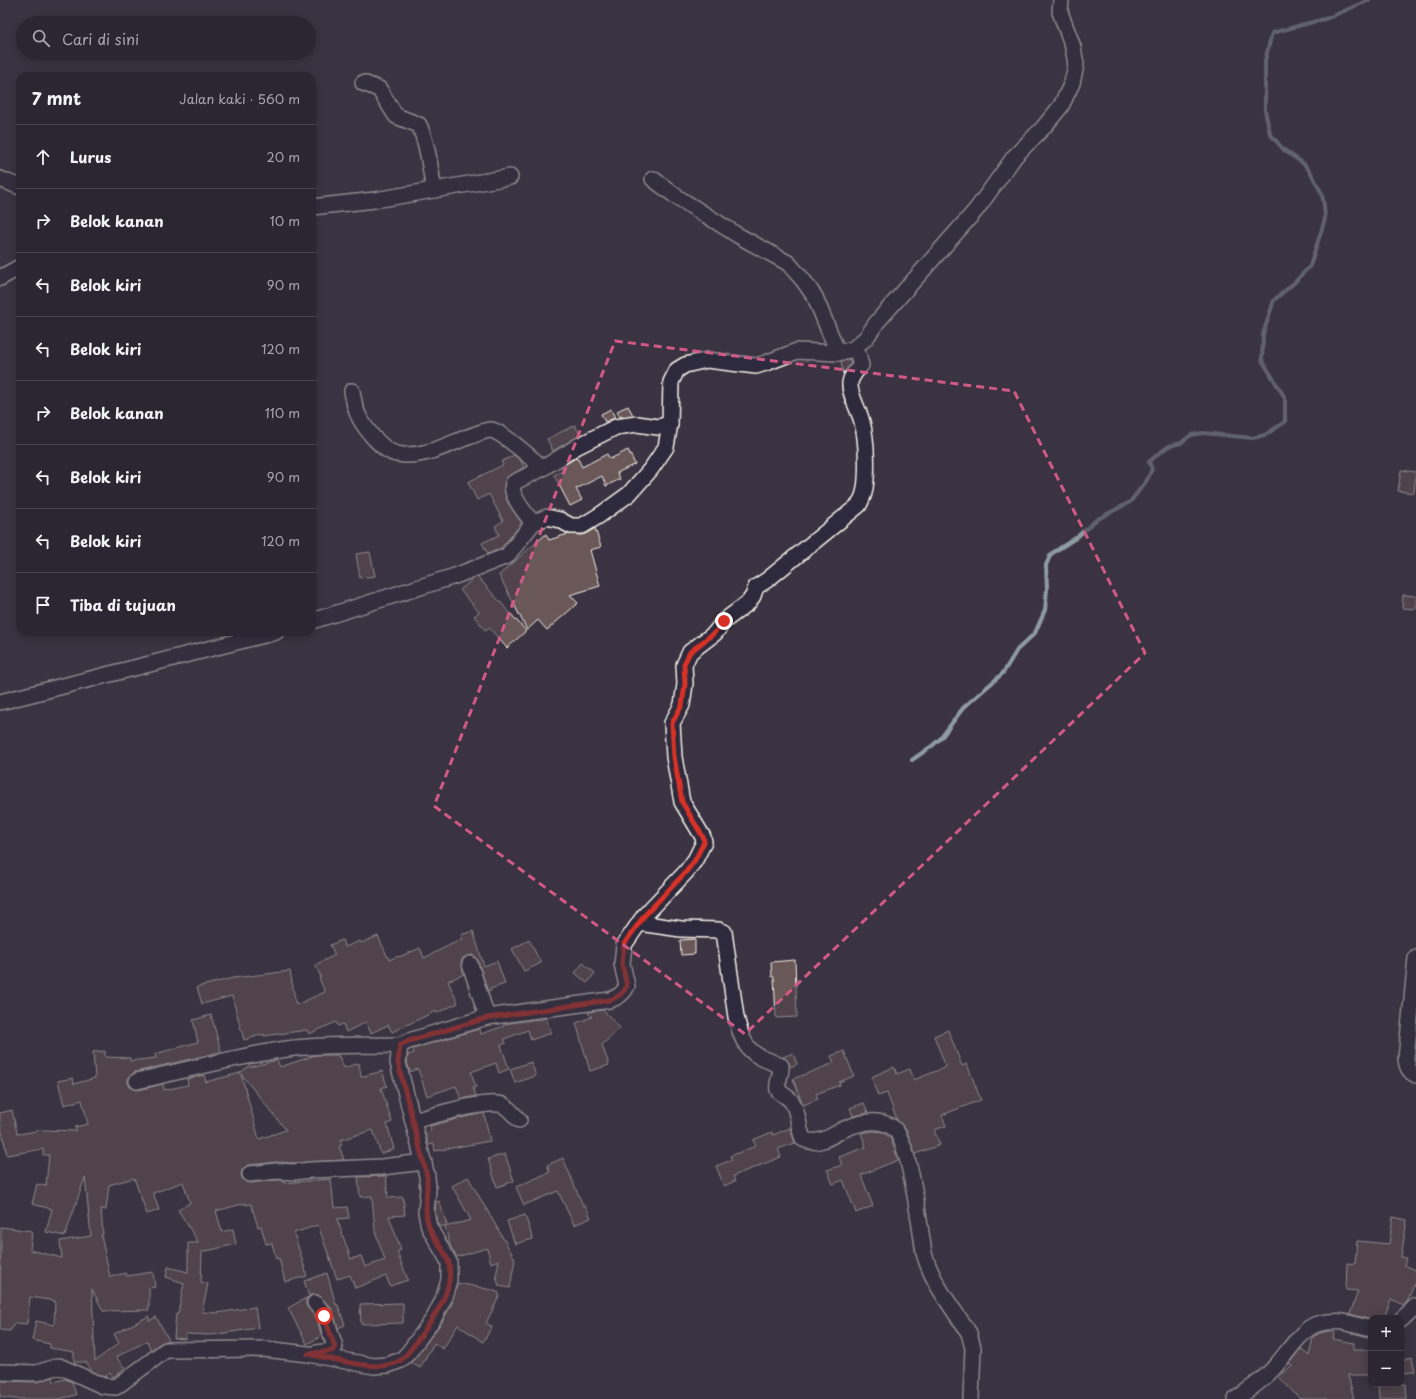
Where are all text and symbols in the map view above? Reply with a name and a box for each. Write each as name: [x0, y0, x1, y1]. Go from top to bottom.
search box: [16, 16, 316, 60]
icon: search: [30, 27, 52, 49]
text: Cari di sini: [62, 27, 139, 50]
text: 7 mnt: [32, 85, 81, 111]
text: Jalan kaki · 560 m: [179, 89, 300, 108]
text: Lurus: [70, 145, 111, 168]
icon: ahead: [32, 146, 54, 168]
text: 20 m: [266, 147, 300, 166]
text: Belok kanan: [70, 209, 164, 232]
icon: right: [32, 210, 54, 232]
text: 10 m: [270, 211, 300, 230]
text: Belok kiri: [70, 273, 141, 296]
icon: left: [32, 274, 54, 296]
text: 90 m: [267, 275, 300, 294]
text: Belok kiri: [70, 337, 141, 360]
icon: left: [32, 338, 54, 360]
text: 120 m: [261, 339, 300, 358]
text: Belok kanan: [70, 401, 164, 424]
icon: right: [32, 402, 54, 424]
text: 110 m: [265, 403, 300, 422]
text: Belok kiri: [70, 465, 141, 488]
icon: left: [32, 466, 54, 488]
text: 90 m: [267, 467, 300, 486]
text: Belok kiri: [70, 529, 141, 552]
icon: left: [32, 530, 54, 552]
text: 120 m: [261, 531, 300, 550]
text: Tiba di tujuan: [70, 593, 176, 616]
icon: arrive: [32, 594, 54, 616]
route end: [715, 612, 733, 630]
route start: [315, 1307, 333, 1325]
map controls: [1368, 1315, 1404, 1387]
button: +: [1368, 1315, 1404, 1351]
button: −: [1368, 1351, 1404, 1387]

